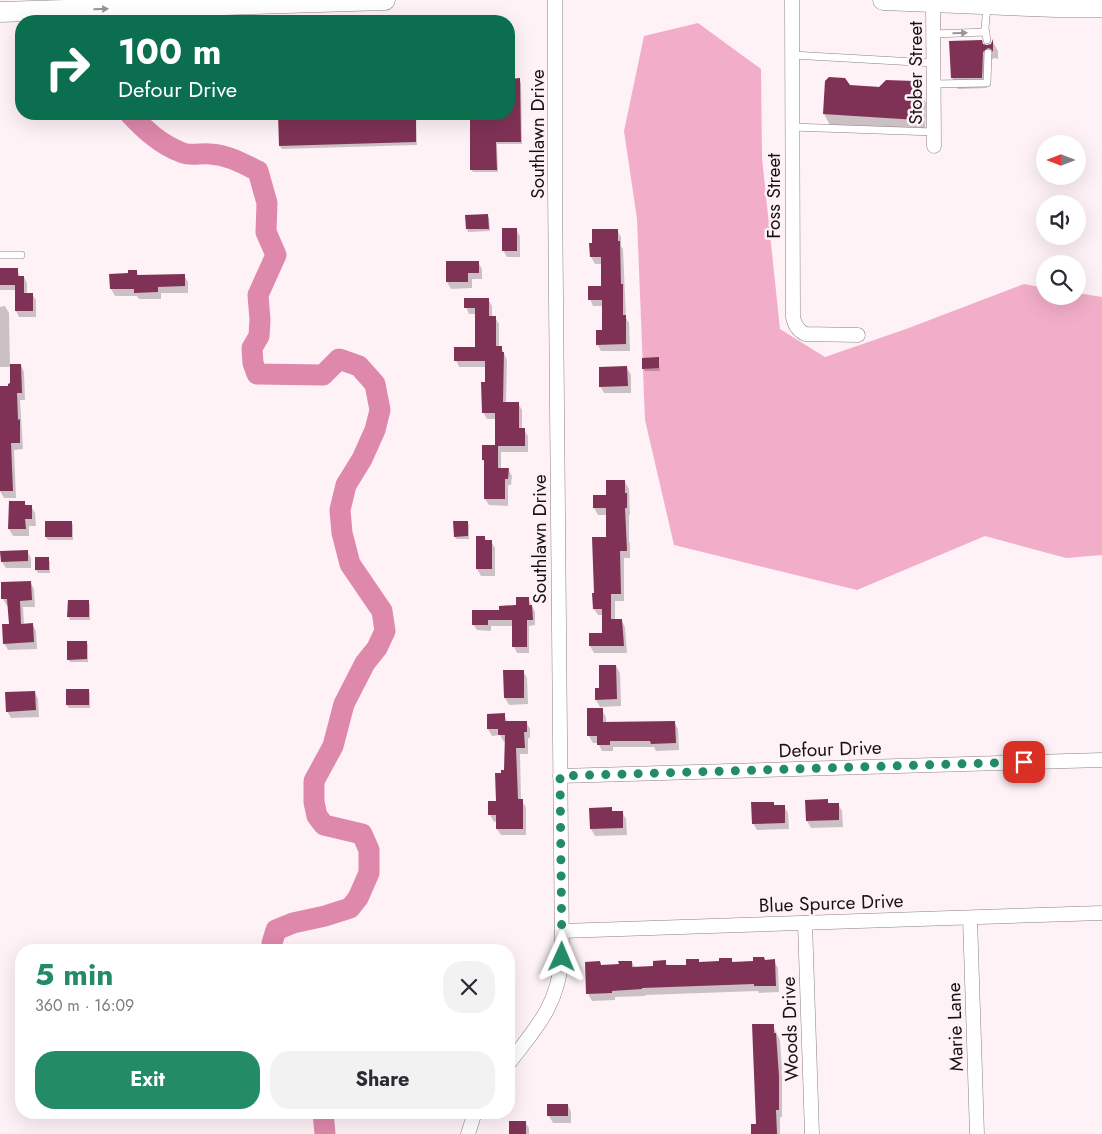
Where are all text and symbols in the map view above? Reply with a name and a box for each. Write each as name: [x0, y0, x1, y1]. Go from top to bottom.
one-way arrow: [93, 5, 109, 13]
street label: Stober Street: [902, 21, 929, 125]
text: 100 m: [118, 27, 221, 77]
one-way arrow: [952, 28, 968, 36]
icon: right: [35, 35, 100, 100]
street label: Southlawn Drive: [524, 69, 551, 199]
text: Defour Drive: [118, 73, 237, 105]
north arrow: [1036, 135, 1086, 185]
map controls: [1036, 135, 1086, 305]
street label: Foss Street: [760, 153, 787, 239]
button: sound: [1036, 195, 1086, 245]
button: search: [1036, 255, 1086, 305]
street label: Southlawn Drive: [526, 474, 553, 604]
street label: Defour Drive: [778, 734, 882, 764]
pin: [1003, 741, 1045, 783]
icon: arrive: [1010, 748, 1038, 776]
street label: Blue Spurce Drive: [758, 887, 904, 919]
position arrow: [535, 930, 587, 982]
text: 5 min: [35, 953, 113, 996]
button: close: [443, 961, 495, 1013]
street label: Woods Drive: [775, 976, 805, 1082]
street label: Marie Lane: [940, 982, 970, 1072]
text: 360 m · 16:09: [35, 994, 134, 1017]
button: Exit: [35, 1051, 260, 1109]
button: Share: [270, 1051, 495, 1109]

